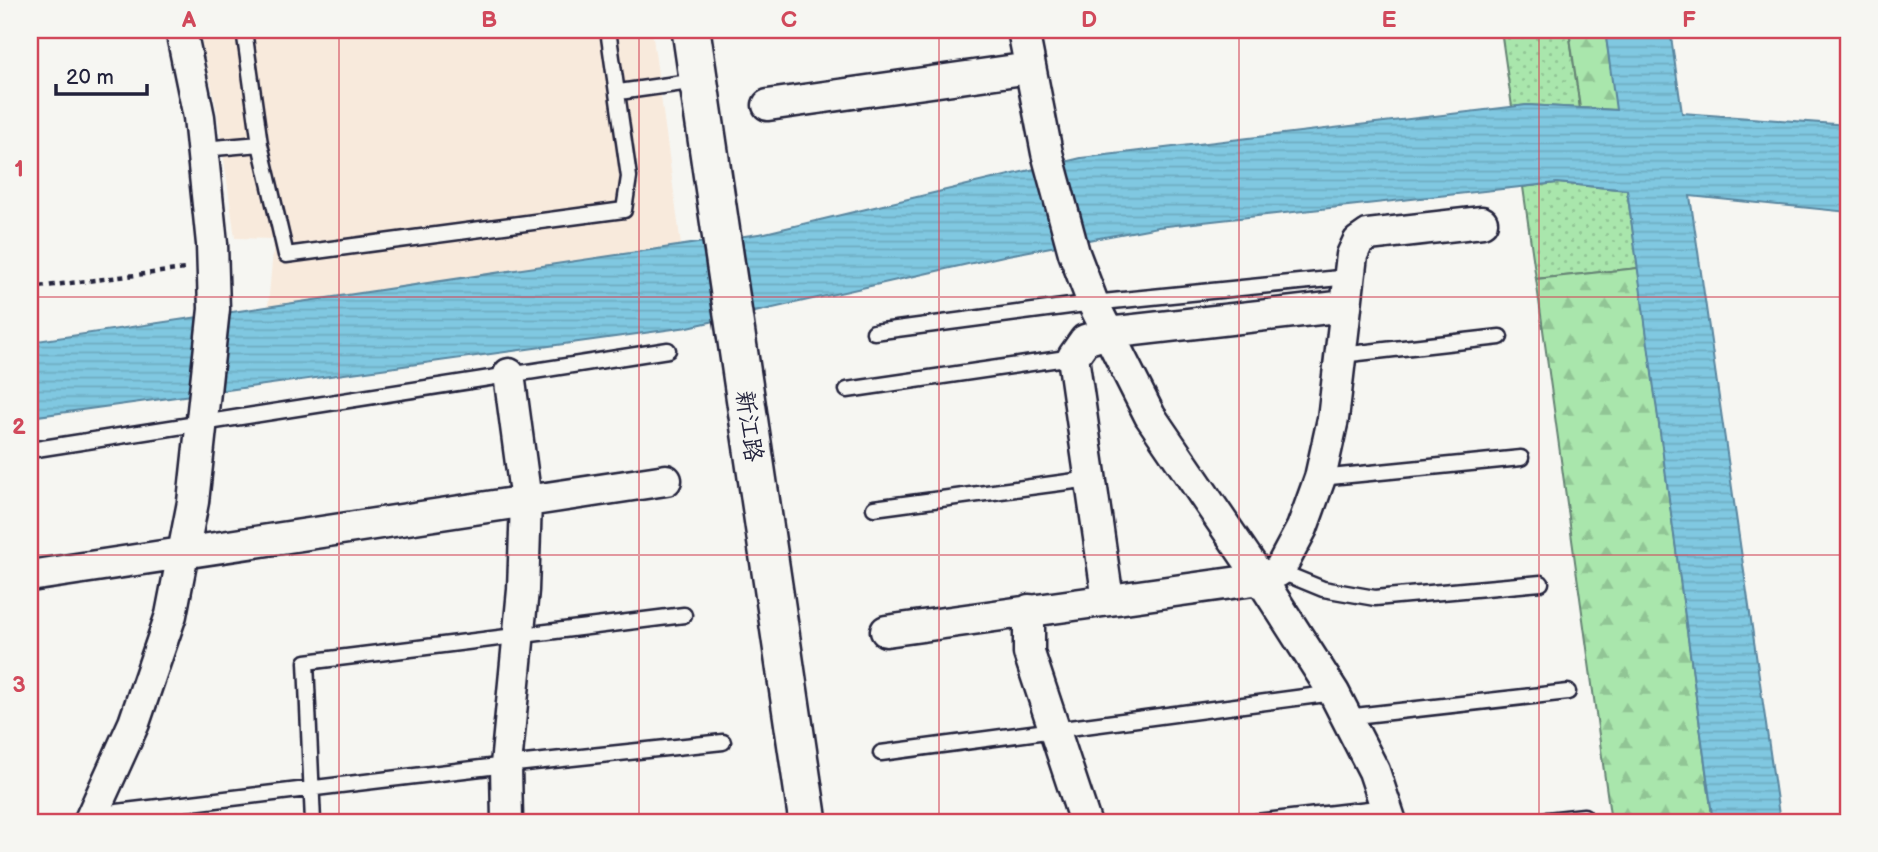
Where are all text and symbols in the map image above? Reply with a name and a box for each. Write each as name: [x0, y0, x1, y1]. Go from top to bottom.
text: A: [181, 6, 197, 34]
text: B: [481, 6, 497, 34]
text: C: [781, 6, 797, 34]
text: D: [1081, 6, 1097, 34]
text: E: [1382, 6, 1397, 34]
text: F: [1682, 6, 1696, 34]
scale bar: [56, 52, 147, 96]
text: 20 m: [66, 65, 114, 90]
text: 1: [14, 155, 24, 183]
street label: 新江路: [730, 388, 768, 464]
text: 2: [12, 413, 26, 441]
text: 3: [12, 671, 26, 699]

